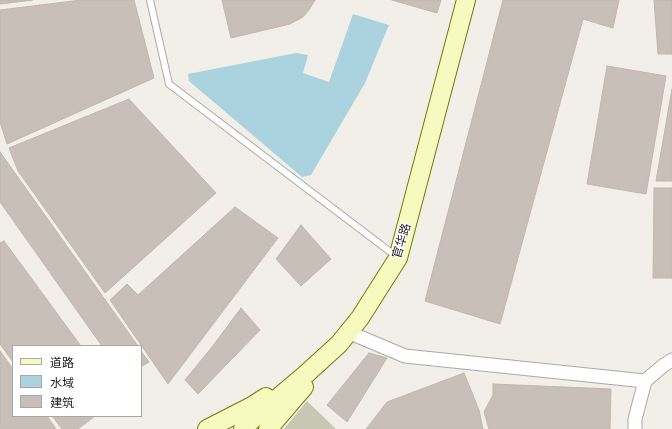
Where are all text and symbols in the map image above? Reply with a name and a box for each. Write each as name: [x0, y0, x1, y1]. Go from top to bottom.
street label: 官华路: [390, 222, 414, 260]
legend: [12, 345, 142, 417]
text: 道路: [50, 355, 74, 370]
text: 水域: [50, 375, 74, 390]
text: 建筑: [50, 395, 74, 410]

